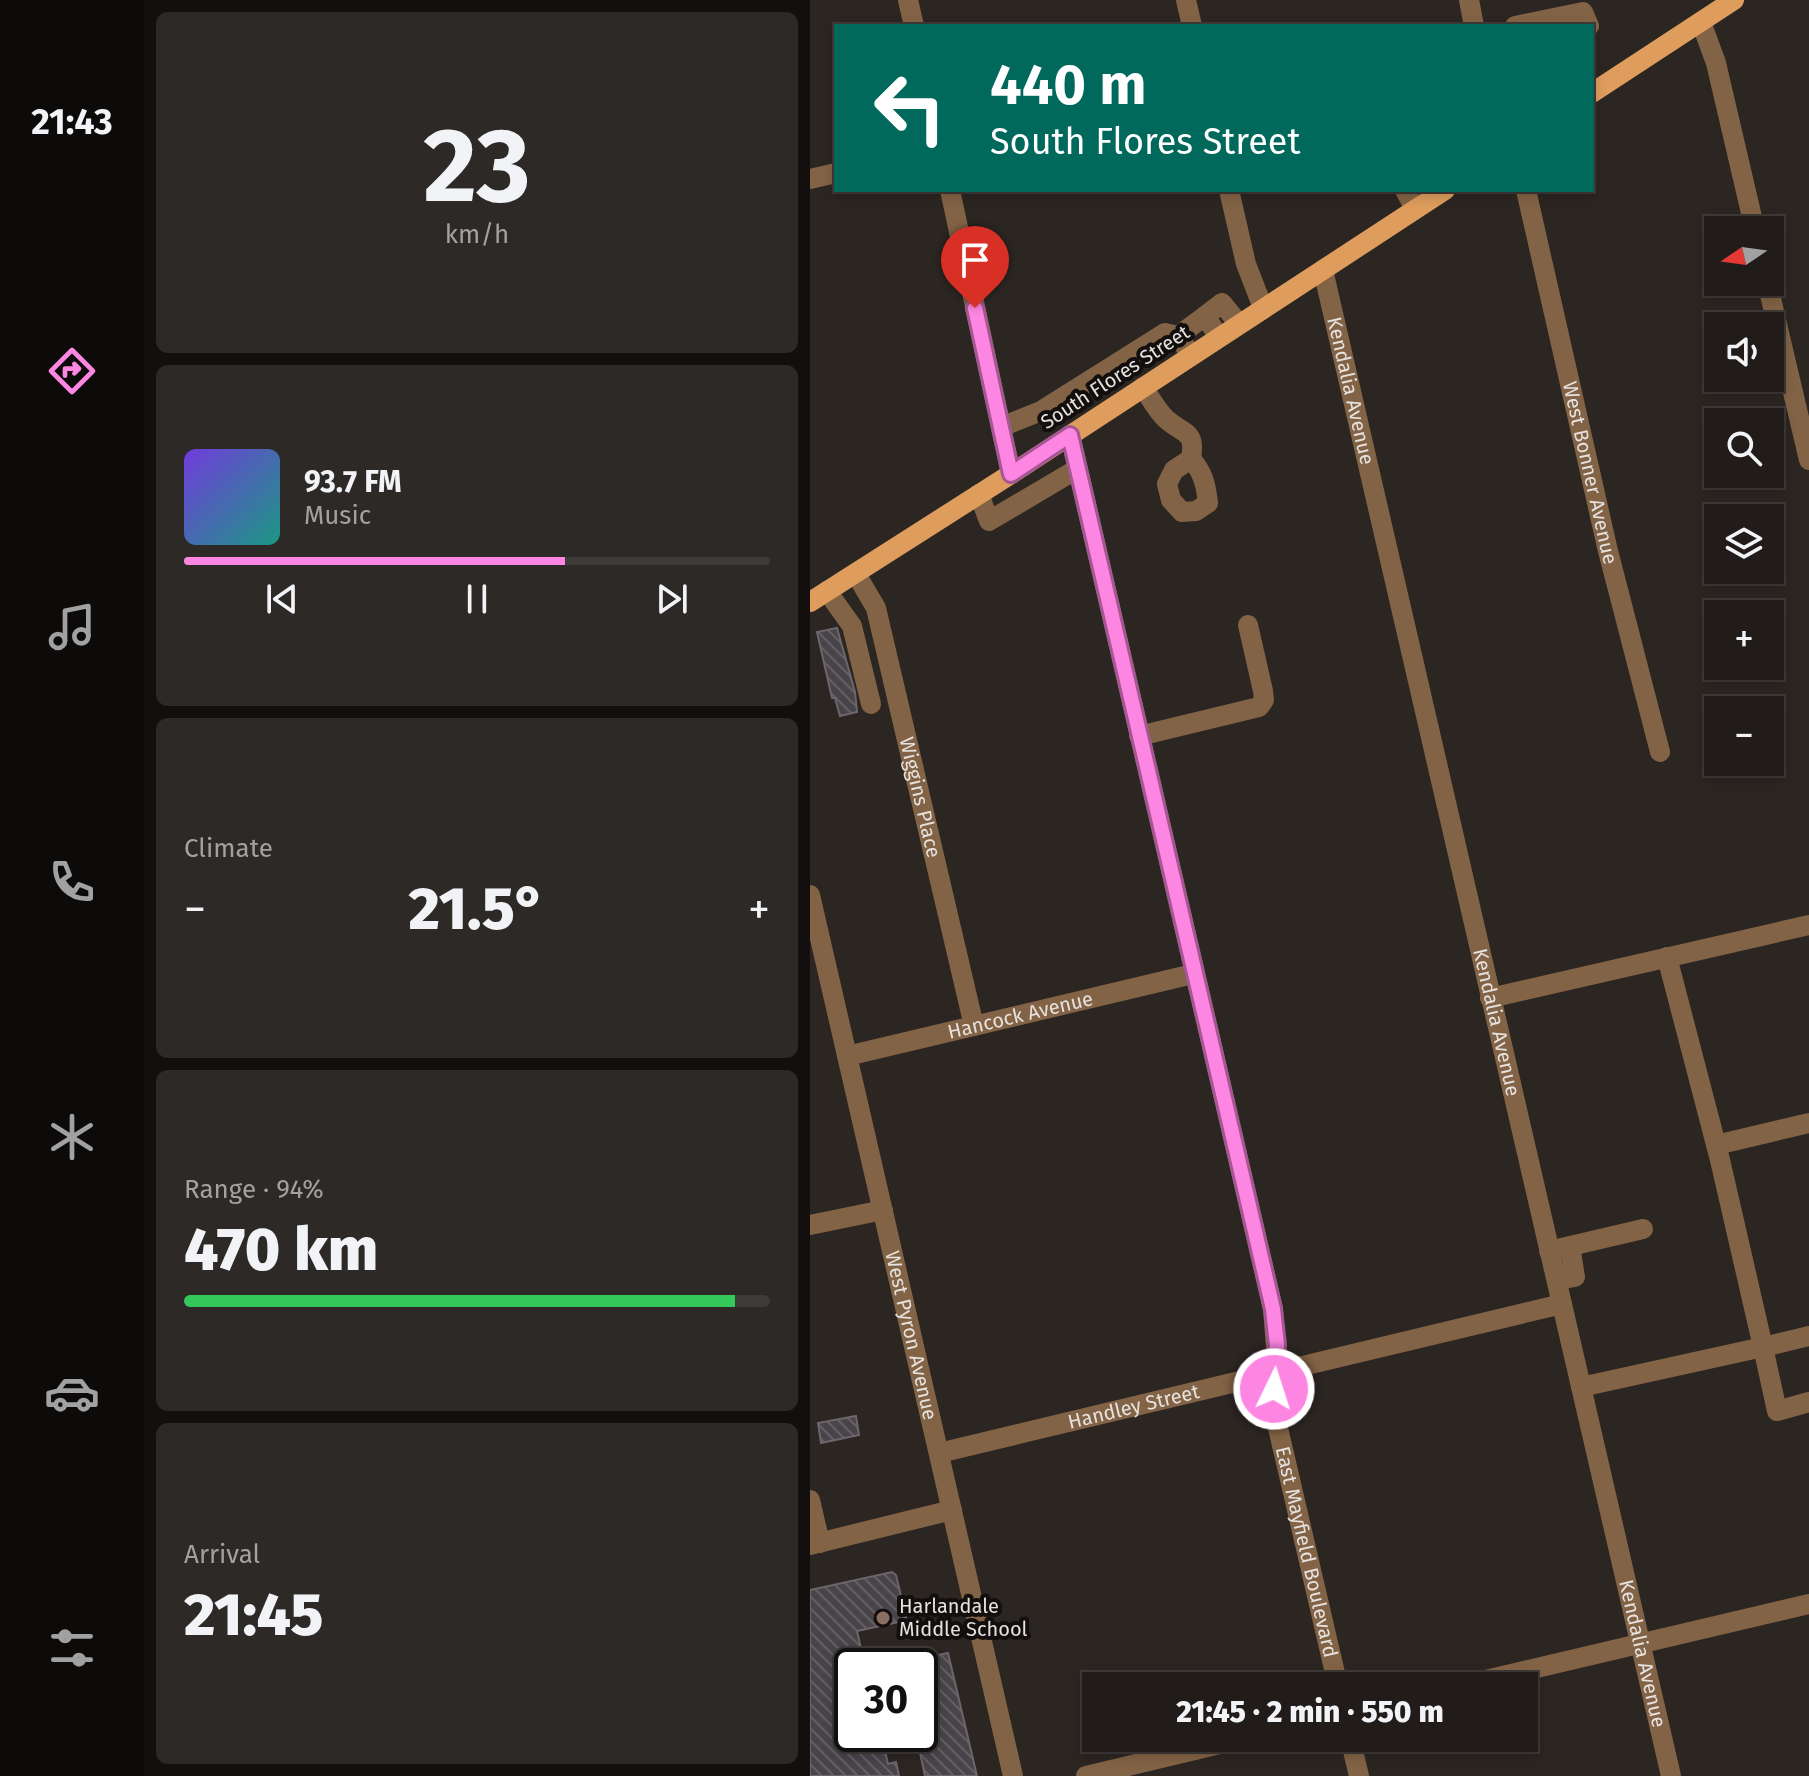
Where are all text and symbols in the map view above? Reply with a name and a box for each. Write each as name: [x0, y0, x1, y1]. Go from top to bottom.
text: 440 m: [990, 52, 1147, 119]
icon: left: [858, 56, 962, 160]
text: 21:43: [31, 100, 113, 144]
text: 23: [423, 104, 531, 229]
text: South Flores Street: [990, 120, 1300, 164]
north arrow: [1704, 216, 1784, 296]
map controls: [1704, 216, 1784, 776]
text: km/h: [445, 219, 509, 250]
pin: [941, 226, 1009, 308]
icon: arrive: [953, 238, 997, 282]
button: sound: [1704, 312, 1784, 392]
street label: Kendalia Avenue: [1322, 315, 1380, 467]
street label: South Flores Street: [1036, 320, 1194, 434]
icon: directions: [44, 343, 100, 399]
street label: West Bonner Avenue: [1558, 379, 1623, 567]
button: search: [1704, 408, 1784, 488]
text: 93.7 FM: [304, 464, 402, 500]
text: Music: [304, 500, 371, 531]
button: layers: [1704, 504, 1784, 584]
icon: previous: [260, 577, 304, 621]
icon: pause: [455, 577, 499, 621]
icon: next: [650, 577, 694, 621]
icon: music: [44, 599, 100, 655]
button: +: [1704, 600, 1784, 680]
button: −: [1704, 696, 1784, 776]
street label: Wiggins Place: [895, 735, 946, 860]
text: Climate: [184, 833, 273, 864]
icon: phone: [44, 854, 100, 910]
text: 21.5°: [409, 873, 545, 945]
text: −: [184, 883, 206, 936]
text: +: [748, 883, 770, 936]
street label: Kendalia Avenue: [1468, 946, 1525, 1098]
street label: Hancock Avenue: [945, 986, 1095, 1044]
icon: climate: [44, 1109, 100, 1165]
text: Range · 94%: [184, 1174, 324, 1205]
text: 470 km: [184, 1214, 378, 1286]
street label: West Pyron Avenue: [880, 1249, 943, 1422]
position arrow: [1232, 1347, 1316, 1431]
icon: car: [44, 1365, 100, 1421]
street label: Handley Street: [1065, 1379, 1202, 1434]
street label: East Mayfield Boulevard: [1271, 1444, 1343, 1660]
text: Arrival: [184, 1539, 260, 1570]
street label: Kendalia Avenue: [1614, 1577, 1671, 1730]
text: 21:45: [184, 1579, 323, 1651]
place label: Harlandale Middle School: [899, 1594, 1028, 1641]
marker: Harlandale Middle School: [874, 1609, 892, 1627]
icon: filters: [44, 1620, 100, 1676]
speed limit sign: 30: [834, 1648, 938, 1752]
text: 21:45 · 2 min · 550 m: [1176, 1694, 1444, 1730]

